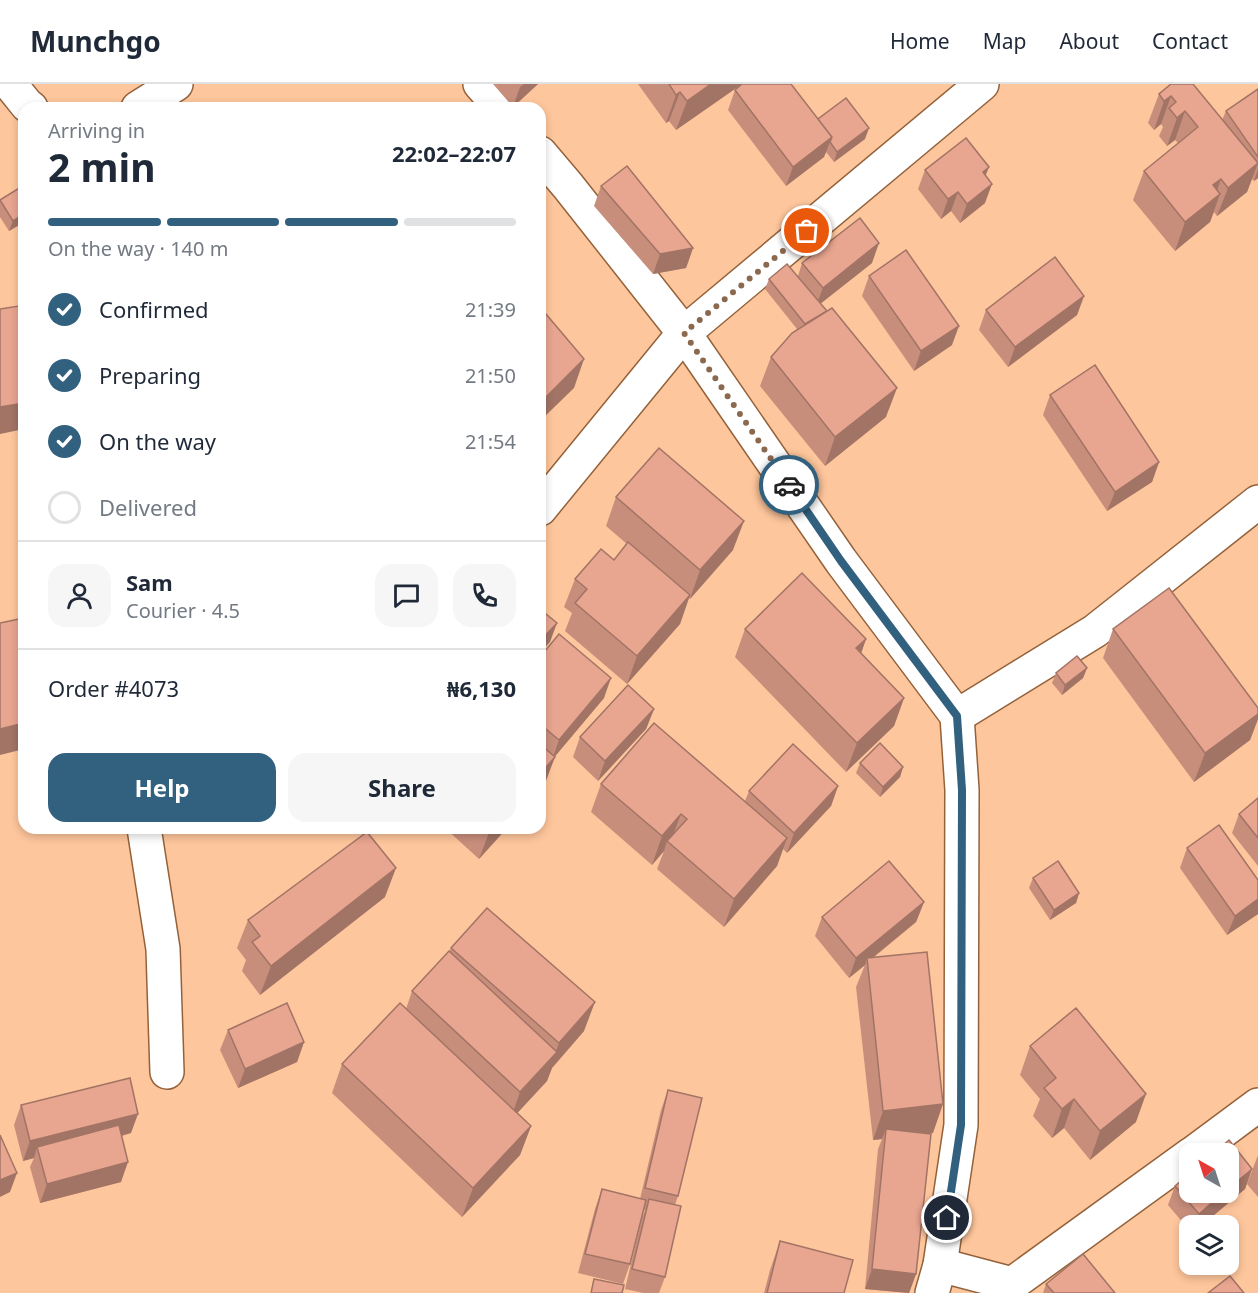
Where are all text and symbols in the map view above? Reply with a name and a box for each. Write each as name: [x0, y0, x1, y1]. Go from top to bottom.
text: Munchgo: [30, 22, 161, 60]
text: Home: [890, 27, 950, 55]
text: Map: [983, 27, 1026, 55]
text: About: [1059, 27, 1119, 55]
text: Contact: [1152, 27, 1228, 55]
text: Arriving in: [48, 117, 145, 144]
text: 22:02–22:07: [392, 138, 516, 168]
text: 2 min: [48, 140, 155, 193]
pin: [781, 205, 832, 256]
icon: bag: [790, 214, 823, 247]
text: On the way · 140 m: [48, 235, 228, 262]
icon: check: [48, 293, 81, 326]
text: Confirmed: [99, 294, 209, 324]
text: 21:39: [465, 296, 516, 323]
icon: check: [48, 359, 81, 392]
text: Preparing: [99, 360, 201, 390]
text: 21:50: [465, 362, 516, 389]
icon: check: [48, 425, 81, 458]
text: On the way: [99, 426, 216, 456]
text: 21:54: [465, 428, 516, 455]
courier: [759, 455, 819, 515]
icon: car: [773, 469, 806, 502]
text: Delivered: [99, 492, 197, 522]
button: person: [48, 564, 111, 627]
button: chat: [375, 564, 438, 627]
button: phone: [453, 564, 516, 627]
text: Sam: [126, 567, 173, 597]
text: Courier · 4.5: [126, 597, 240, 624]
text: Order #4073: [48, 673, 179, 703]
text: ₦6,130: [447, 673, 516, 703]
button: Help: [48, 753, 276, 822]
button: Share: [288, 753, 516, 822]
north arrow: [1179, 1143, 1239, 1203]
map controls: [1179, 1143, 1239, 1275]
pin: [921, 1192, 972, 1243]
icon: home: [930, 1201, 963, 1234]
button: layers: [1179, 1215, 1239, 1275]

